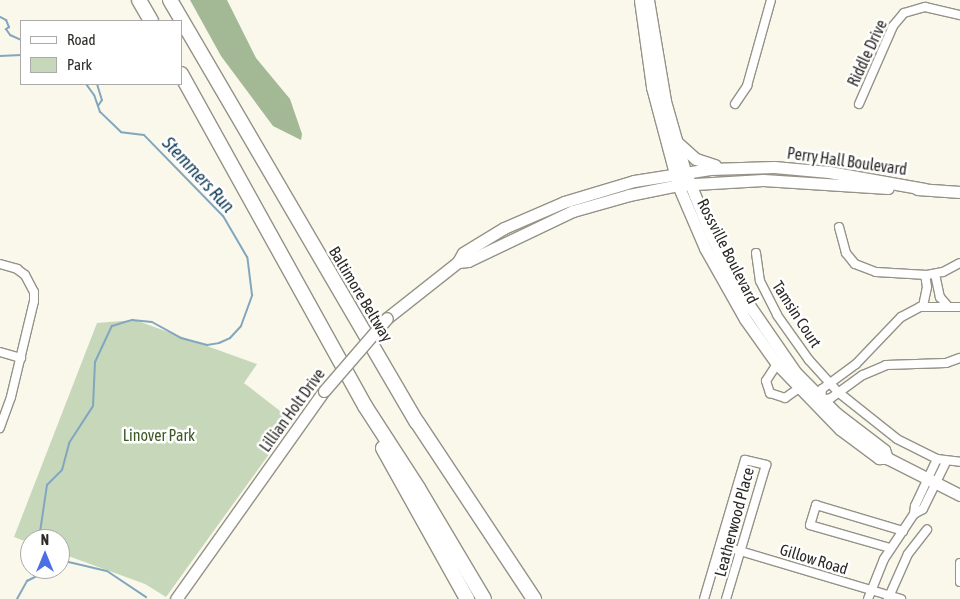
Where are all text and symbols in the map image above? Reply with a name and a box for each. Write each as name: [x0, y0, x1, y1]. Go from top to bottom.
street label: Riddle Drive: [843, 17, 891, 89]
legend: [20, 20, 182, 85]
text: Road: [67, 31, 96, 48]
text: Park: [67, 56, 92, 73]
water label: Stemmers Run: [158, 133, 238, 217]
street label: Perry Hall Boulevard: [786, 143, 908, 179]
street label: Rossville Boulevard: [693, 195, 763, 307]
street label: Baltimore Beltway: [325, 243, 397, 345]
street label: Tamsin Court: [768, 277, 826, 351]
street label: Lillian Holt Drive: [255, 365, 329, 455]
park label: Linover Park: [123, 425, 195, 445]
street label: Leatherwood Place: [710, 465, 758, 579]
north arrow: [20, 529, 70, 579]
text: N: [41, 532, 49, 548]
street label: Gillow Road: [778, 540, 850, 578]

